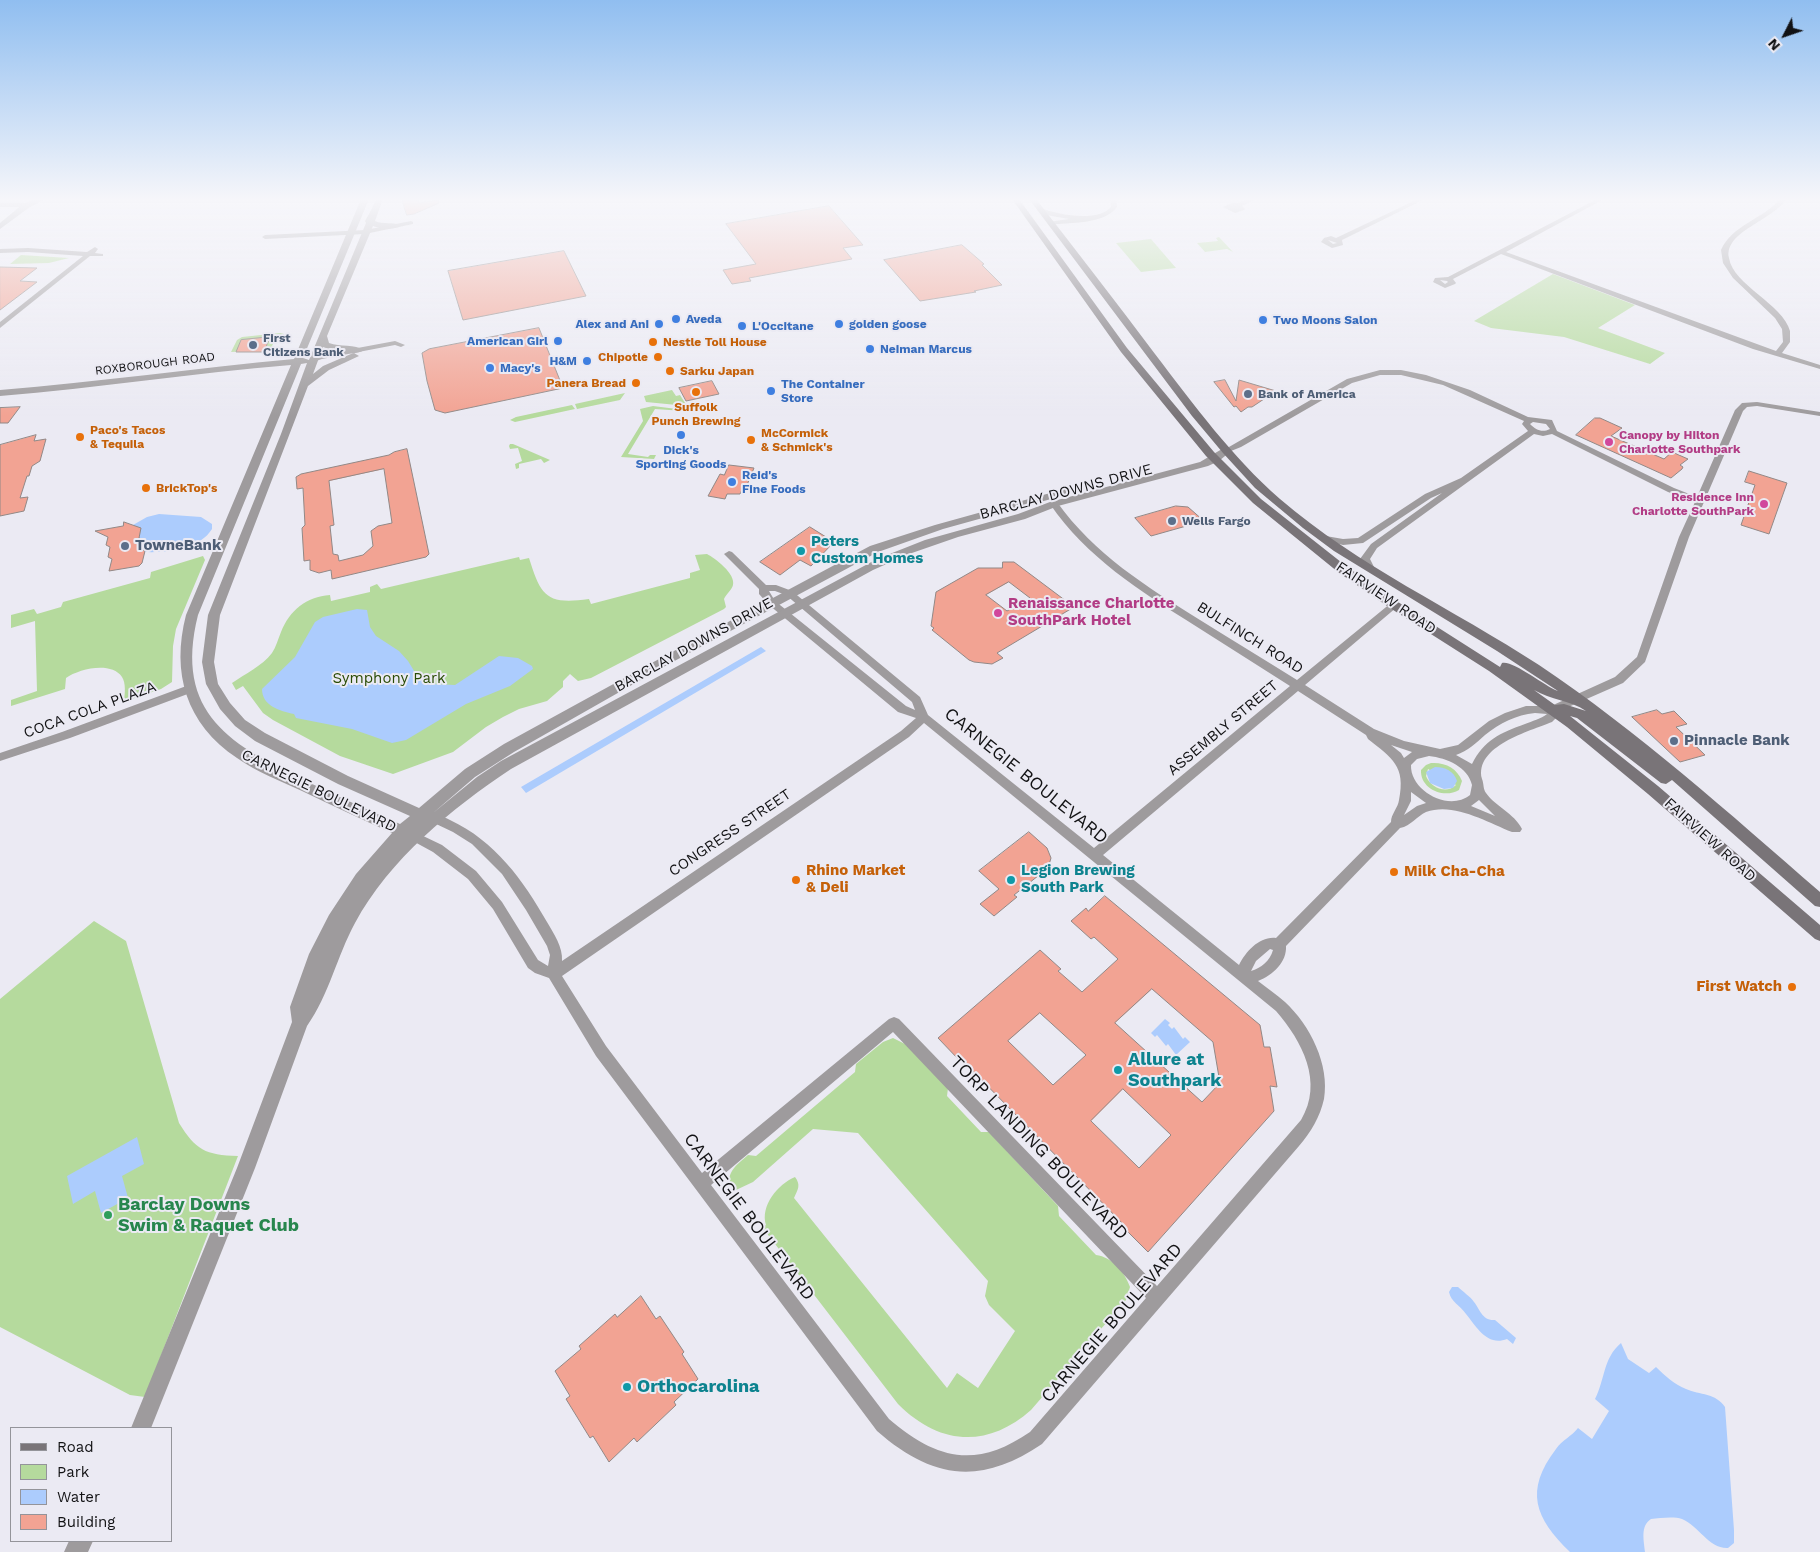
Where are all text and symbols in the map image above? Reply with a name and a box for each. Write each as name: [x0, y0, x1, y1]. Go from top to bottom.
north arrow: [1760, 10, 1810, 60]
text: N: [1764, 36, 1783, 54]
place label: Aveda: [686, 312, 722, 326]
marker: Aveda: [670, 313, 682, 325]
place label: Two Moons Salon: [1273, 313, 1378, 327]
marker: Two Moons Salon: [1257, 314, 1269, 326]
place label: Alex and Ani: [575, 317, 649, 331]
place label: golden goose: [849, 317, 927, 331]
marker: Alex and Ani: [653, 318, 665, 330]
marker: golden goose: [833, 318, 845, 330]
place label: L'Occitane: [752, 319, 814, 333]
marker: L'Occitane: [736, 320, 748, 332]
place label: First Citizens Bank: [263, 331, 344, 359]
place label: American Girl: [467, 334, 548, 348]
marker: American Girl: [552, 335, 564, 347]
place label: Nestle Toll House: [663, 335, 767, 349]
marker: Nestle Toll House: [647, 336, 659, 348]
marker: First Citizens Bank: [247, 339, 259, 351]
place label: Neiman Marcus: [880, 342, 972, 356]
marker: Neiman Marcus: [864, 343, 876, 355]
street label: ROXBOROUGH ROAD: [94, 349, 216, 379]
place label: Chipotle: [598, 350, 648, 364]
marker: Chipotle: [652, 351, 664, 363]
place label: H&M: [549, 354, 577, 368]
marker: H&M: [581, 355, 593, 367]
place label: Macy's: [500, 361, 541, 375]
marker: Macy's: [484, 362, 496, 374]
place label: Sarku Japan: [680, 364, 754, 378]
marker: Sarku Japan: [664, 365, 676, 377]
place label: Panera Bread: [547, 376, 626, 390]
marker: Panera Bread: [630, 377, 642, 389]
place label: The Container Store: [781, 377, 865, 405]
marker: The Container Store: [765, 385, 777, 397]
marker: Suffolk Punch Brewing: [690, 386, 702, 398]
place label: Bank of America: [1258, 387, 1356, 401]
marker: Bank of America: [1242, 388, 1254, 400]
place label: Suffolk Punch Brewing: [651, 400, 741, 428]
place label: Paco's Tacos & Tequila: [90, 423, 165, 451]
place label: McCormick & Schmick's: [761, 426, 833, 454]
place label: Canopy by Hilton Charlotte Southpark: [1619, 428, 1740, 456]
marker: Dick's Sporting Goods: [675, 429, 687, 441]
marker: Paco's Tacos & Tequila: [74, 431, 86, 443]
marker: McCormick & Schmick's: [745, 434, 757, 446]
marker: Canopy by Hilton Charlotte Southpark: [1603, 436, 1615, 448]
place label: Dick's Sporting Goods: [636, 443, 726, 471]
street label: BARCLAY DOWNS DRIVE: [978, 460, 1154, 524]
place label: Reid's Fine Foods: [742, 468, 806, 496]
marker: Reid's Fine Foods: [726, 476, 738, 488]
place label: BrickTop's: [156, 481, 217, 495]
marker: BrickTop's: [140, 482, 152, 494]
place label: Residence Inn Charlotte SouthPark: [1632, 490, 1754, 518]
marker: Residence Inn Charlotte SouthPark: [1758, 498, 1770, 510]
place label: Wells Fargo: [1182, 514, 1251, 528]
marker: Wells Fargo: [1166, 515, 1178, 527]
place label: Peters Custom Homes: [811, 533, 923, 568]
place label: TowneBank: [135, 537, 221, 555]
marker: TowneBank: [119, 540, 131, 552]
marker: Peters Custom Homes: [795, 545, 807, 557]
street label: FAIRVIEW ROAD: [1332, 558, 1440, 638]
street label: BARCLAY DOWNS DRIVE: [612, 594, 776, 696]
place label: Renaissance Charlotte SouthPark Hotel: [1008, 595, 1174, 630]
street label: BULFINCH ROAD: [1194, 598, 1306, 678]
marker: Renaissance Charlotte SouthPark Hotel: [992, 607, 1004, 619]
park label: Symphony Park: [332, 670, 446, 688]
street label: ASSEMBLY STREET: [1164, 677, 1282, 779]
street label: COCA COLA PLAZA: [21, 678, 159, 742]
street label: CARNEGIE BOULEVARD: [940, 703, 1112, 849]
place label: Pinnacle Bank: [1684, 732, 1790, 750]
marker: Pinnacle Bank: [1668, 735, 1680, 747]
street label: CARNEGIE BOULEVARD: [239, 746, 399, 836]
street label: CONGRESS STREET: [665, 785, 795, 881]
street label: FAIRVIEW ROAD: [1661, 794, 1759, 886]
place label: Rhino Market & Deli: [806, 862, 905, 897]
place label: Legion Brewing South Park: [1021, 862, 1135, 897]
place label: Milk Cha-Cha: [1404, 863, 1505, 881]
marker: Milk Cha-Cha: [1388, 866, 1400, 878]
marker: Rhino Market & Deli: [790, 874, 802, 886]
marker: Legion Brewing South Park: [1005, 874, 1017, 886]
place label: First Watch: [1696, 978, 1782, 996]
marker: First Watch: [1786, 981, 1798, 993]
place label: Allure at Southpark: [1128, 1049, 1221, 1092]
street label: TORP LANDING BOULEVARD: [945, 1052, 1133, 1244]
marker: Allure at Southpark: [1112, 1064, 1124, 1076]
street label: CARNEGIE BOULEVARD: [679, 1129, 819, 1305]
place label: Barclay Downs Swim & Raquet Club: [118, 1194, 299, 1236]
marker: Barclay Downs Swim & Raquet Club: [102, 1209, 114, 1221]
street label: CARNEGIE BOULEVARD: [1037, 1239, 1187, 1407]
place label: Orthocarolina: [637, 1376, 760, 1398]
marker: Orthocarolina: [621, 1381, 633, 1393]
legend: [10, 1427, 172, 1542]
text: Road: [57, 1438, 94, 1456]
text: Park: [57, 1463, 89, 1481]
text: Water: [57, 1488, 100, 1506]
text: Building: [57, 1513, 115, 1531]

